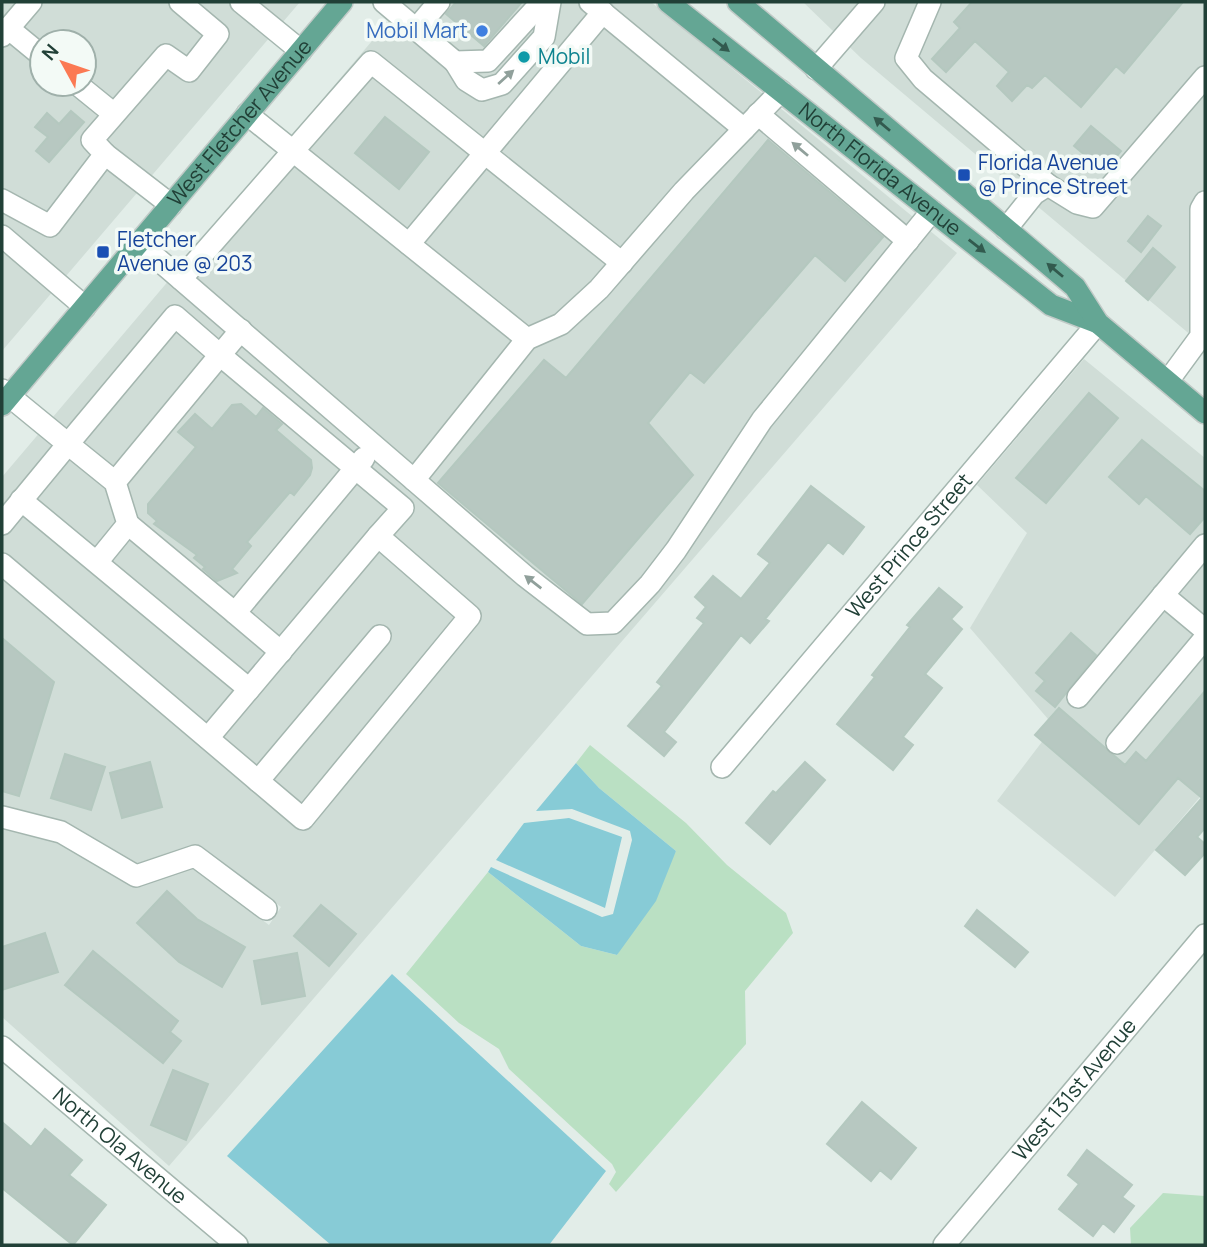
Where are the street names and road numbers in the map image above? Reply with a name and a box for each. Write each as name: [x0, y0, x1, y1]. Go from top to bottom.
street label: West Fletcher Avenue: [161, 33, 318, 212]
street label: North Florida Avenue: [793, 96, 968, 242]
street label: West Prince Street: [839, 467, 978, 623]
street label: West 131st Avenue: [1006, 1012, 1142, 1166]
street label: North Ola Avenue: [47, 1081, 193, 1210]

